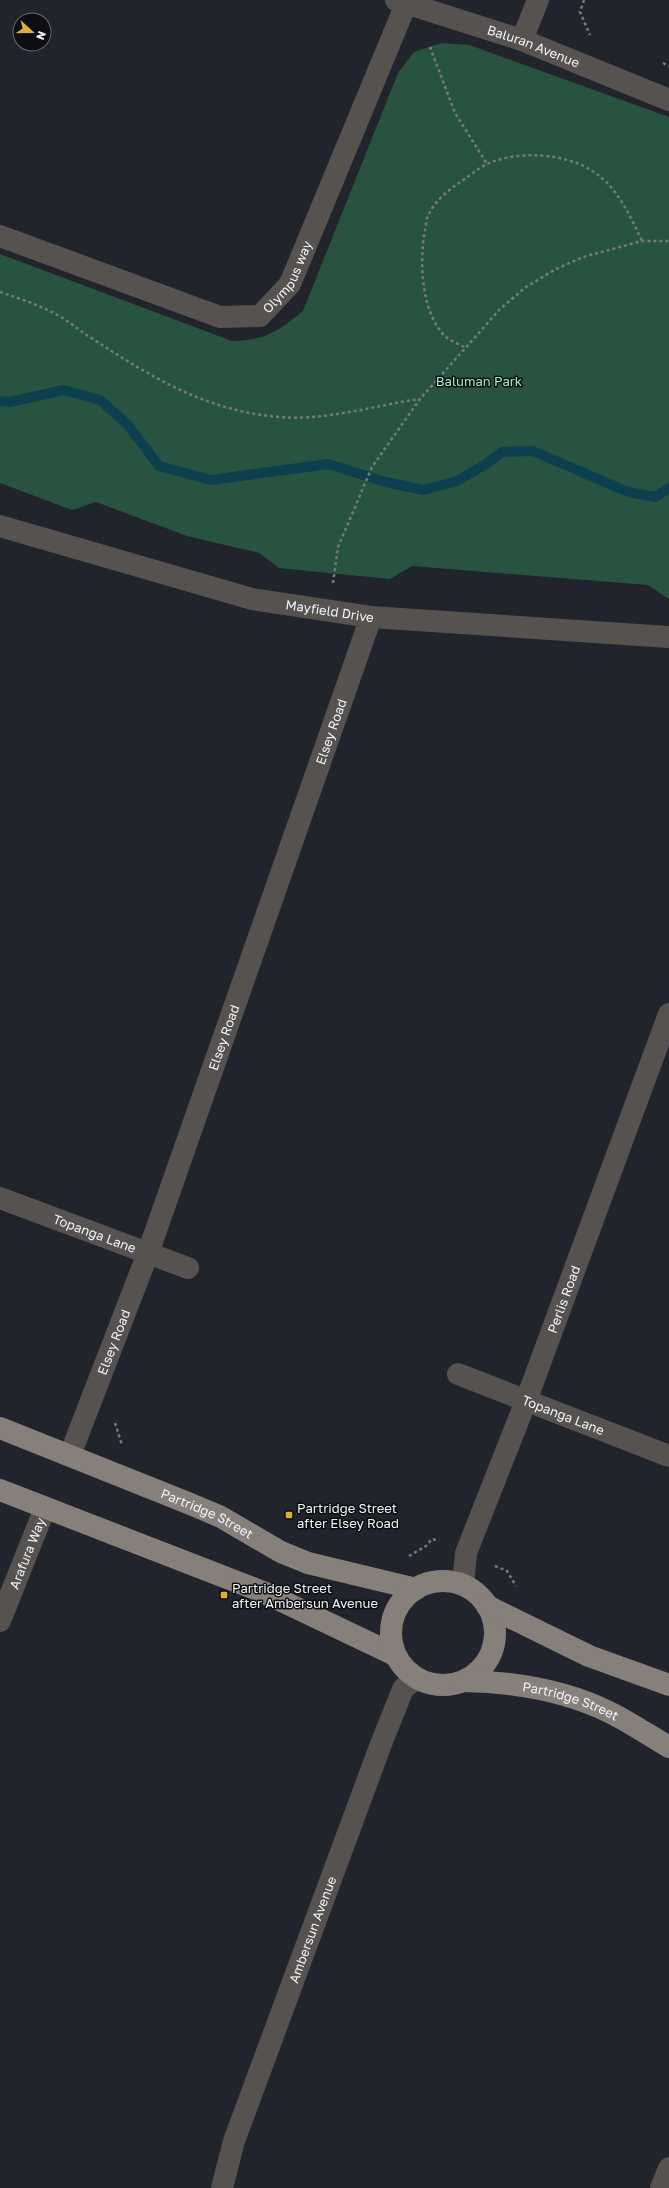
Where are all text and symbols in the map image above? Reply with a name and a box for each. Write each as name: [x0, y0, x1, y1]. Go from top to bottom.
north arrow: [12, 12, 52, 52]
street label: Baluran Avenue: [485, 21, 582, 71]
text: N: [34, 30, 49, 42]
street label: Olympus way: [259, 238, 315, 316]
park label: Baluman Park: [436, 373, 523, 389]
street label: Mayfield Drive: [284, 596, 375, 625]
street label: Elsey Road: [312, 697, 350, 767]
street label: Elsey Road: [205, 1002, 243, 1072]
street label: Topanga Lane: [51, 1211, 138, 1256]
street label: Perlis Road: [544, 1263, 583, 1335]
street label: Elsey Road: [94, 1307, 133, 1377]
street label: Topanga Lane: [520, 1392, 607, 1438]
street label: Partridge Street: [159, 1485, 256, 1542]
place label: Partridge Street after Elsey Road: [297, 1500, 399, 1531]
marker: Partridge Street after Elsey Road: [284, 1510, 294, 1520]
street label: Arafura Way: [6, 1514, 49, 1591]
place label: Partridge Street after Ambersun Avenue: [232, 1580, 378, 1611]
marker: Partridge Street after Ambersun Avenue: [219, 1590, 229, 1600]
street label: Partridge Street: [521, 1678, 621, 1724]
street label: Ambersun Avenue: [285, 1874, 339, 1985]

